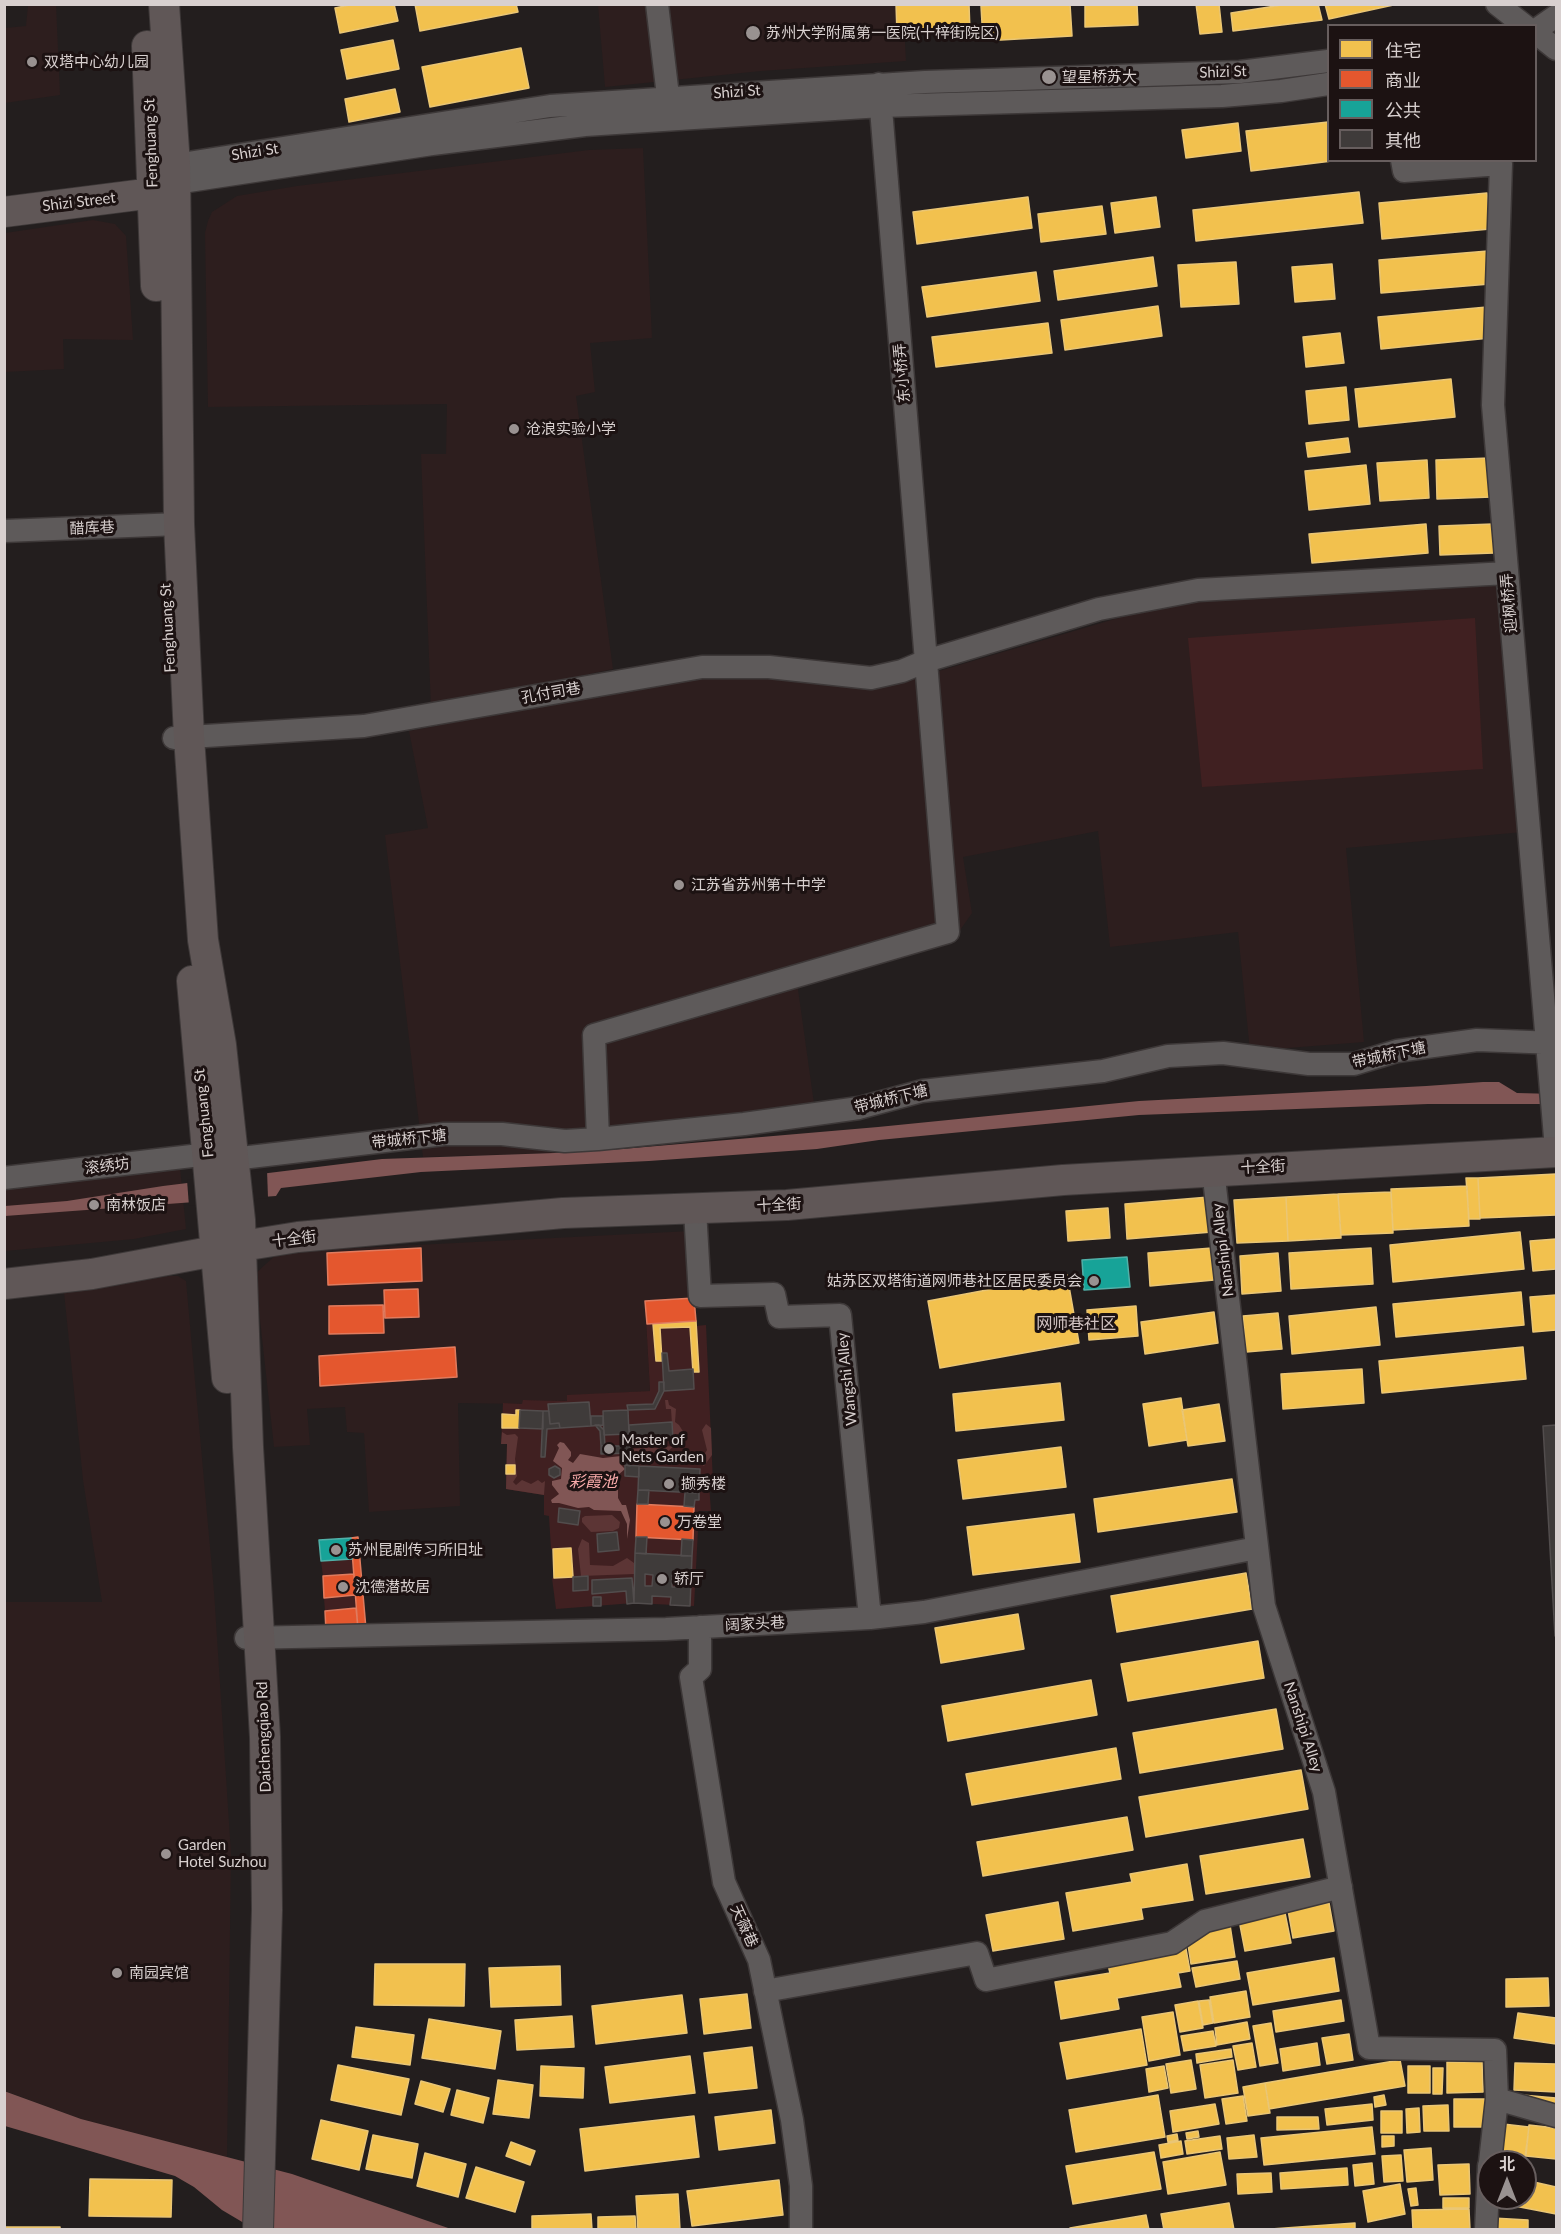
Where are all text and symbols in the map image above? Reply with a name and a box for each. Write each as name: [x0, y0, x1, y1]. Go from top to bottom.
marker: 苏州大学附属第一医院(十梓街院区): [744, 24, 762, 42]
place label: 苏州大学附属第一医院(十梓街院区): [766, 24, 999, 42]
legend: [1327, 24, 1537, 162]
text: 住宅: [1385, 39, 1421, 61]
place label: 双塔中心幼儿园: [44, 53, 149, 71]
marker: 双塔中心幼儿园: [25, 55, 39, 69]
street label: Shizi St: [1199, 62, 1247, 82]
marker: 望星桥苏大: [1040, 68, 1058, 86]
place label: 望星桥苏大: [1062, 68, 1137, 86]
text: 商业: [1385, 69, 1421, 91]
street label: Shizi St: [713, 81, 761, 103]
street label: Fenghuang St: [140, 98, 162, 188]
text: 公共: [1385, 99, 1421, 121]
text: 其他: [1385, 129, 1421, 151]
street label: Shizi St: [230, 139, 280, 165]
street label: Shizi Street: [41, 189, 117, 215]
street label: 东小桥弄: [890, 342, 914, 404]
place label: 沧浪实验小学: [526, 420, 616, 438]
marker: 沧浪实验小学: [507, 422, 521, 436]
street label: 醋库巷: [69, 518, 115, 538]
street label: 迎枫桥弄: [1497, 572, 1521, 634]
street label: Fenghuang St: [157, 583, 179, 673]
street label: 孔付司巷: [520, 679, 582, 707]
place label: 江苏省苏州第十中学: [691, 876, 826, 894]
marker: 江苏省苏州第十中学: [672, 878, 686, 892]
street label: 带城桥下塘: [1350, 1038, 1428, 1072]
street label: Fenghuang St: [190, 1068, 218, 1158]
street label: 带城桥下塘: [852, 1081, 930, 1117]
street label: 带城桥下塘: [371, 1126, 447, 1152]
street label: 滚绣坊: [84, 1154, 130, 1178]
street label: 十全街: [1240, 1157, 1286, 1177]
street label: 十全街: [756, 1195, 802, 1215]
place label: 南林饭店: [106, 1196, 166, 1214]
marker: 南林饭店: [87, 1198, 101, 1212]
street label: Nanshipi Alley: [1208, 1202, 1238, 1298]
street label: 十全街: [271, 1227, 317, 1251]
place label: 姑苏区双塔街道网师巷社区居民委员会: [827, 1272, 1082, 1290]
marker: 姑苏区双塔街道网师巷社区居民委员会: [1087, 1274, 1101, 1288]
district label: 网师巷社区: [1036, 1314, 1116, 1334]
street label: Wangshi Alley: [833, 1332, 861, 1426]
place label: Master of Nets Garden: [621, 1431, 704, 1466]
marker: Master of Nets Garden: [602, 1442, 616, 1456]
water label: 彩霞池: [569, 1472, 617, 1492]
place label: 撷秀楼: [681, 1475, 726, 1493]
marker: 撷秀楼: [662, 1477, 676, 1491]
place label: 万卷堂: [677, 1513, 722, 1531]
marker: 万卷堂: [658, 1515, 672, 1529]
place label: 苏州昆剧传习所旧址: [348, 1541, 483, 1559]
marker: 苏州昆剧传习所旧址: [329, 1543, 343, 1557]
place label: 轿厅: [674, 1570, 704, 1588]
marker: 轿厅: [655, 1572, 669, 1586]
place label: 沈德潜故居: [355, 1578, 430, 1596]
marker: 沈德潜故居: [336, 1580, 350, 1594]
street label: 阔家头巷: [725, 1613, 785, 1635]
street label: Nanshipi Alley: [1280, 1680, 1326, 1774]
street label: Daichengqiao Rd: [253, 1681, 275, 1793]
place label: Garden Hotel Suzhou: [178, 1836, 267, 1871]
marker: Garden Hotel Suzhou: [159, 1847, 173, 1861]
street label: 天薇巷: [727, 1902, 761, 1950]
place label: 南园宾馆: [129, 1964, 189, 1982]
marker: 南园宾馆: [110, 1966, 124, 1980]
north arrow: [1477, 2150, 1537, 2210]
text: 北: [1499, 2154, 1515, 2173]

